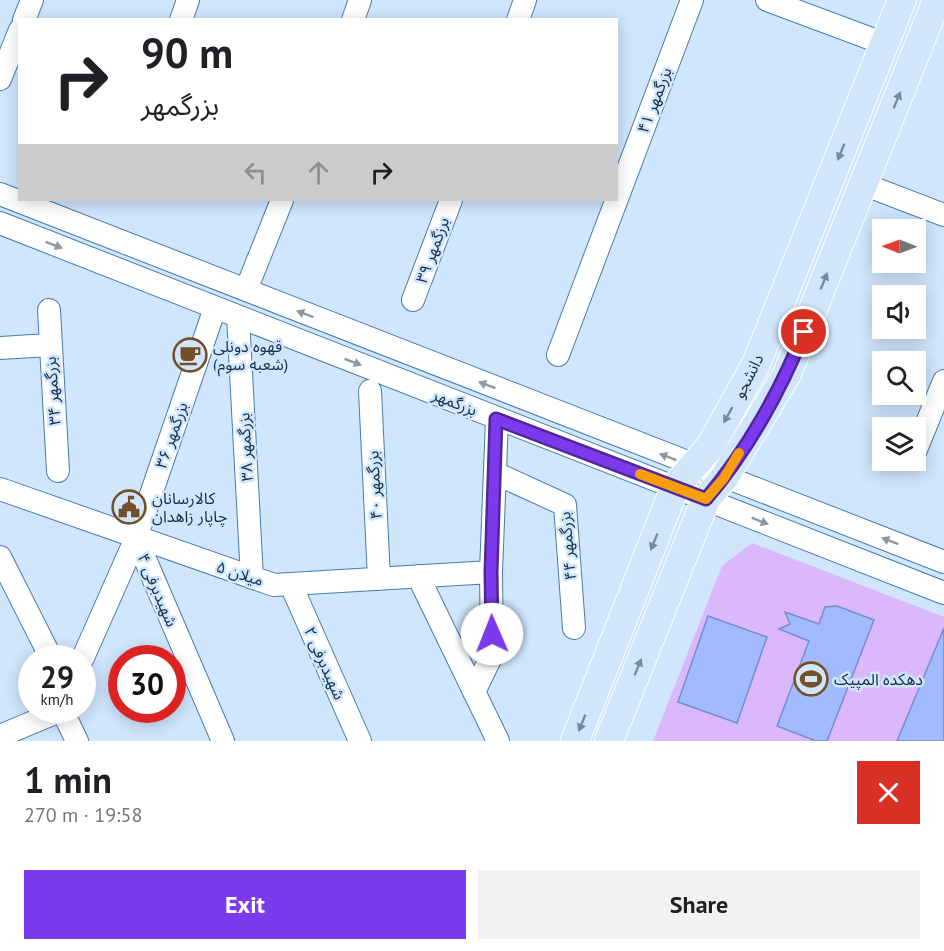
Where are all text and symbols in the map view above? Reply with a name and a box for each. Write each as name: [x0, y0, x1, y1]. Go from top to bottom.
text: 90 m: [141, 25, 233, 80]
icon: right: [42, 42, 120, 120]
street label: بزرگمهر ۴۱: [632, 64, 676, 136]
text: بزرگمهر: [141, 88, 219, 122]
one-way arrow: [892, 90, 902, 108]
one-way arrow: [836, 143, 846, 161]
icon: left: [239, 156, 272, 189]
icon: ahead: [302, 156, 335, 189]
icon: right: [365, 156, 398, 189]
street label: برزگمهر ۳۹: [411, 214, 453, 286]
north arrow: [872, 219, 926, 273]
map controls: [872, 219, 926, 471]
one-way arrow: [46, 240, 64, 250]
one-way arrow: [819, 271, 829, 289]
button: sound: [872, 285, 926, 339]
pin: [778, 306, 829, 357]
one-way arrow: [296, 309, 314, 318]
icon: arrive: [787, 315, 820, 348]
place label: قهوه دونلی (شعبه سوم): [213, 336, 288, 377]
cafe icon: قهوه دونلی (شعبه سوم): [172, 337, 208, 373]
street label: دانشجو: [728, 350, 768, 402]
button: search: [872, 351, 926, 405]
street label: بزرگمهر ۳۴: [40, 356, 64, 426]
one-way arrow: [345, 357, 363, 367]
one-way arrow: [477, 380, 495, 390]
street label: بزرگمهر: [429, 384, 480, 420]
street label: بزرگمهر ۳۶: [150, 399, 192, 471]
one-way arrow: [723, 407, 733, 424]
street label: بزرگمهر ۳۸: [233, 412, 257, 482]
button: layers: [872, 417, 926, 471]
street label: بزرگمهر ۴۰: [362, 450, 386, 520]
one-way arrow: [659, 451, 677, 461]
place label: کالارسانان چاپار زاهدان: [152, 488, 227, 527]
public building icon: کالارسانان چاپار زاهدان: [111, 489, 147, 525]
street label: بزرگمهر ۴۴: [554, 511, 580, 581]
one-way arrow: [752, 516, 770, 526]
one-way arrow: [648, 533, 658, 551]
one-way arrow: [880, 536, 898, 546]
street label: شهیدبرفی ۴: [134, 550, 182, 630]
street label: میلان ۵: [214, 556, 266, 590]
position arrow: [460, 602, 524, 666]
street label: شهیدبرفی ۲: [300, 623, 350, 703]
speed limit sign: 30: [108, 645, 186, 723]
text: 29: [40, 657, 74, 696]
one-way arrow: [634, 658, 643, 676]
sports icon: دهکده المپیک: [793, 661, 829, 697]
place label: دهکده المپیک: [834, 669, 923, 690]
text: km/h: [41, 690, 73, 709]
one-way arrow: [577, 714, 586, 732]
text: 1 min: [24, 756, 112, 803]
button: close: [857, 761, 920, 824]
text: 270 m · 19:58: [24, 802, 142, 828]
button: Exit: [24, 870, 466, 939]
button: Share: [478, 870, 920, 939]

